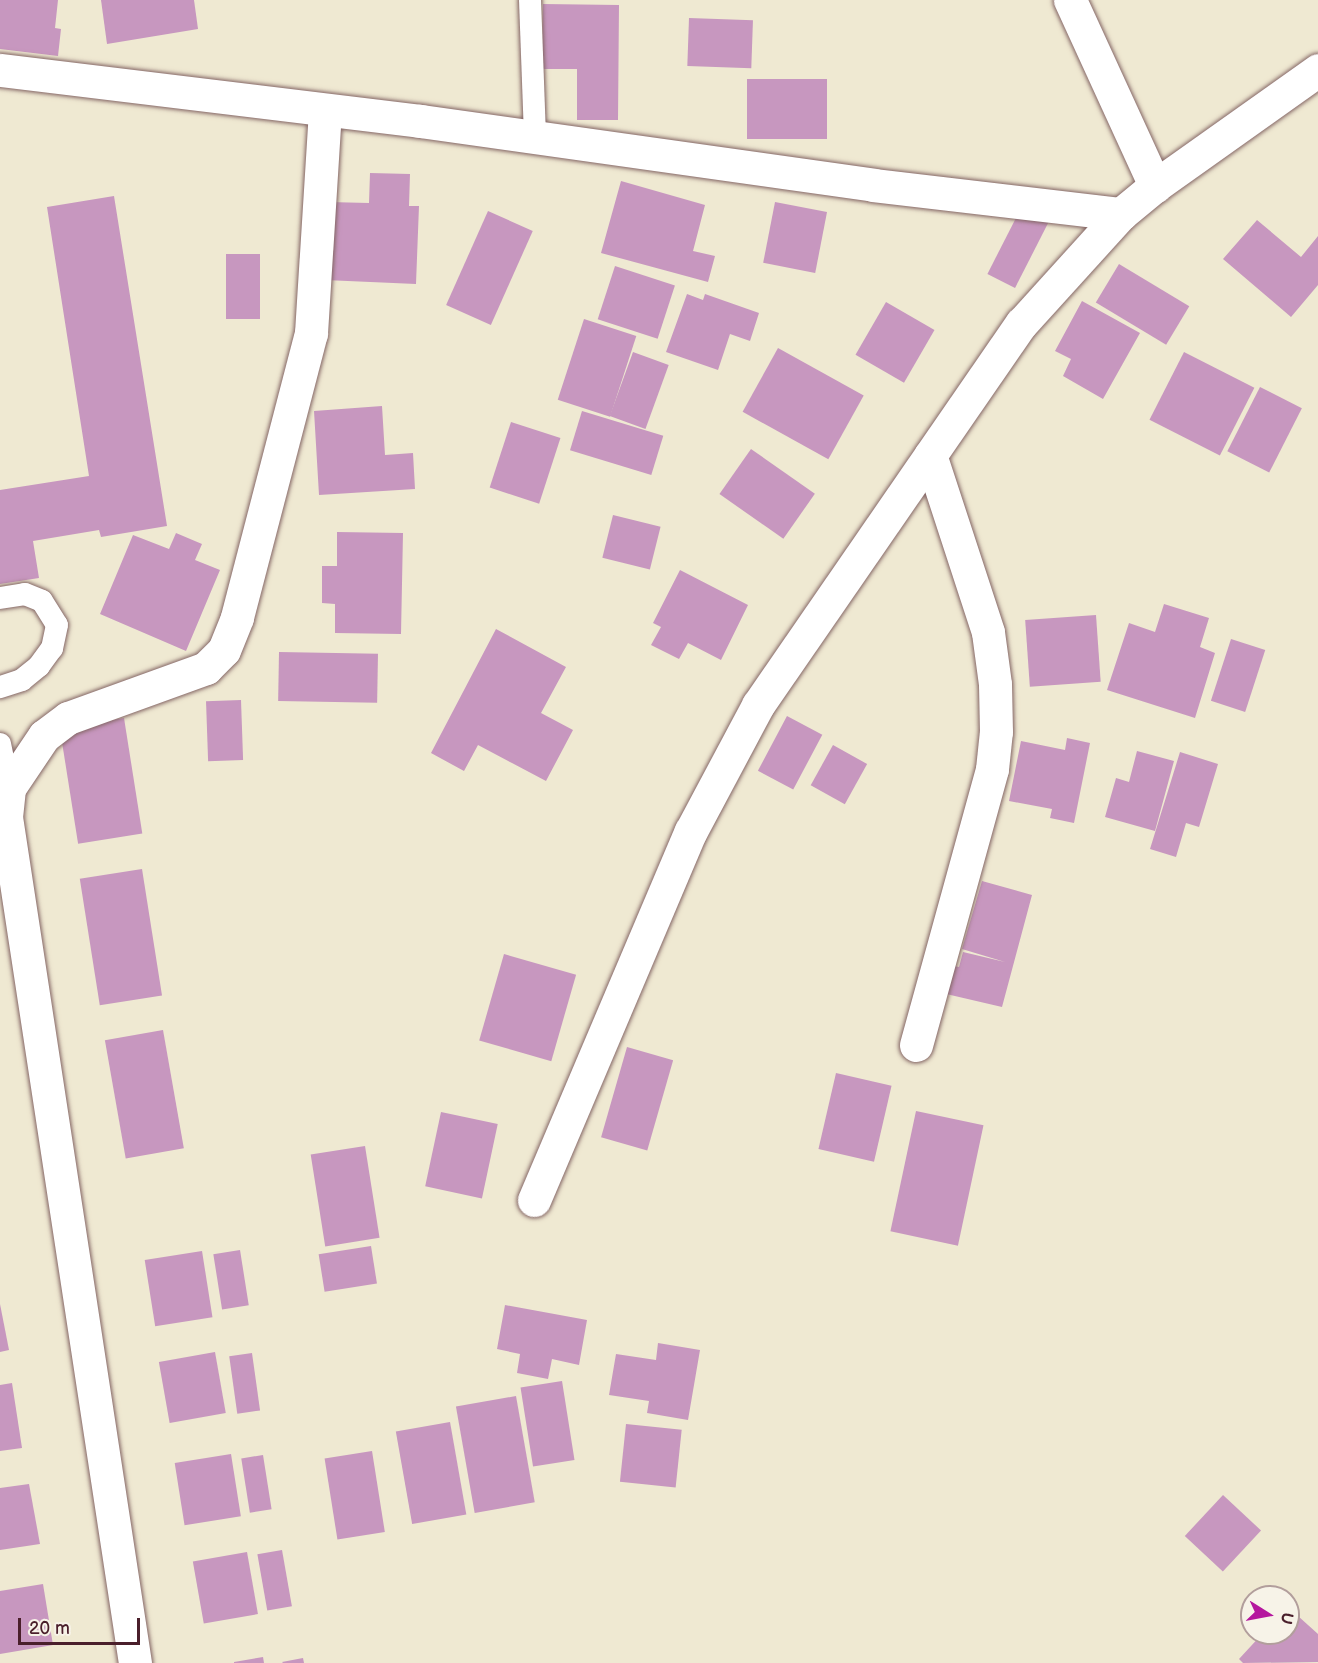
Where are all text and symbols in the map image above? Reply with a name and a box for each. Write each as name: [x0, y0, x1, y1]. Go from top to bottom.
north arrow: [1240, 1585, 1300, 1645]
scale bar: [21, 1606, 142, 1644]
text: U: [1276, 1611, 1297, 1626]
text: 20 m: [29, 1618, 70, 1639]

